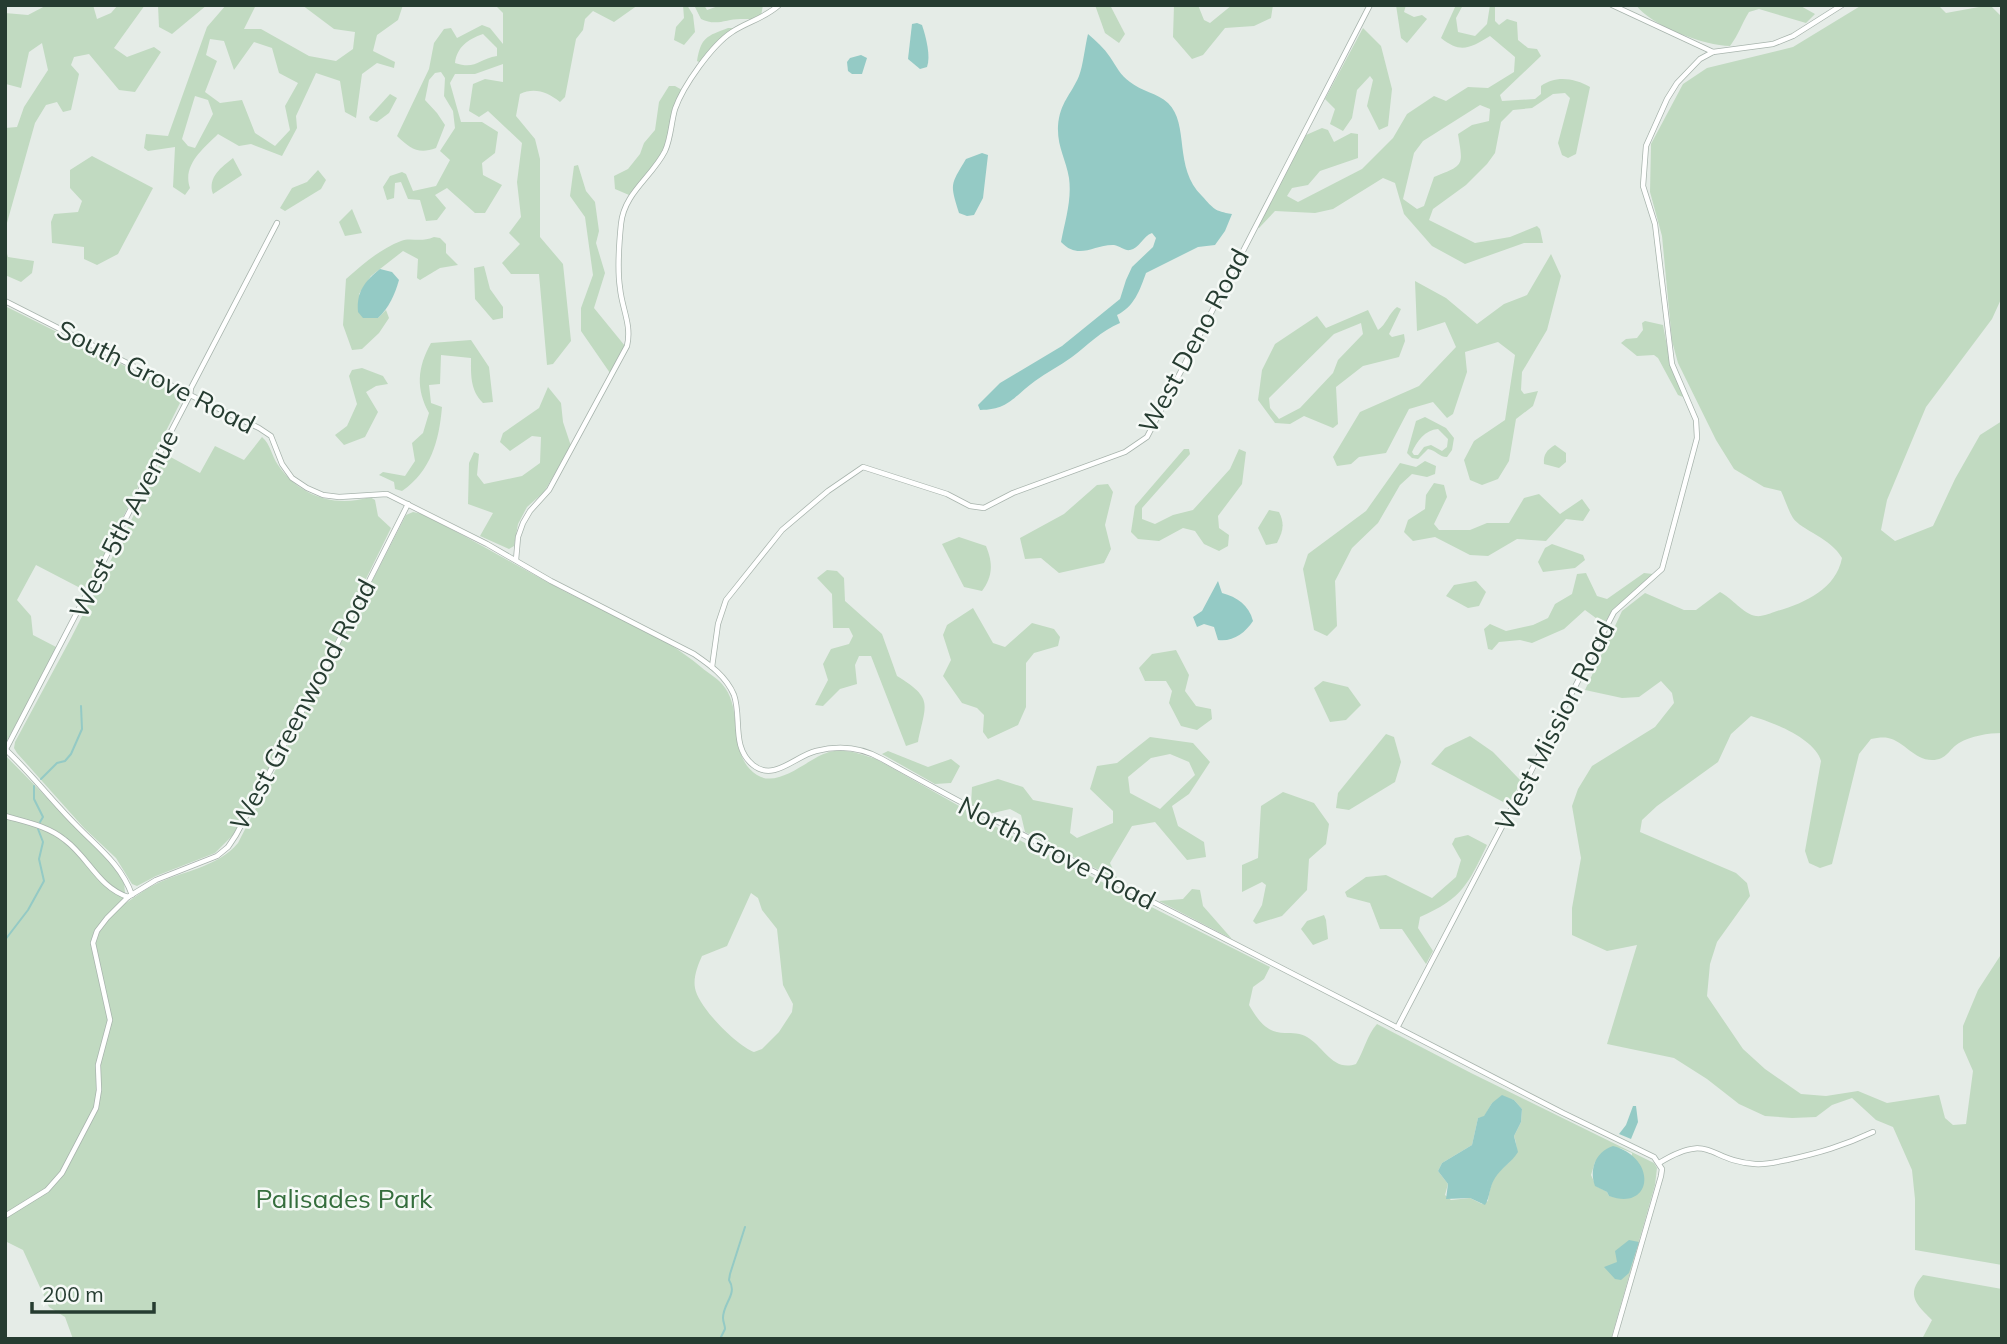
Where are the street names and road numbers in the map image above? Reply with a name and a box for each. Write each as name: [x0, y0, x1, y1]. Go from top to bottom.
street label: West Deno Road: [1131, 243, 1256, 439]
street label: South Grove Road: [51, 312, 261, 441]
street label: West 5th Avenue: [62, 424, 185, 624]
street label: West Greenwood Road: [222, 573, 383, 836]
street label: West Mission Road: [1487, 615, 1622, 836]
street label: North Grove Road: [953, 789, 1161, 916]

